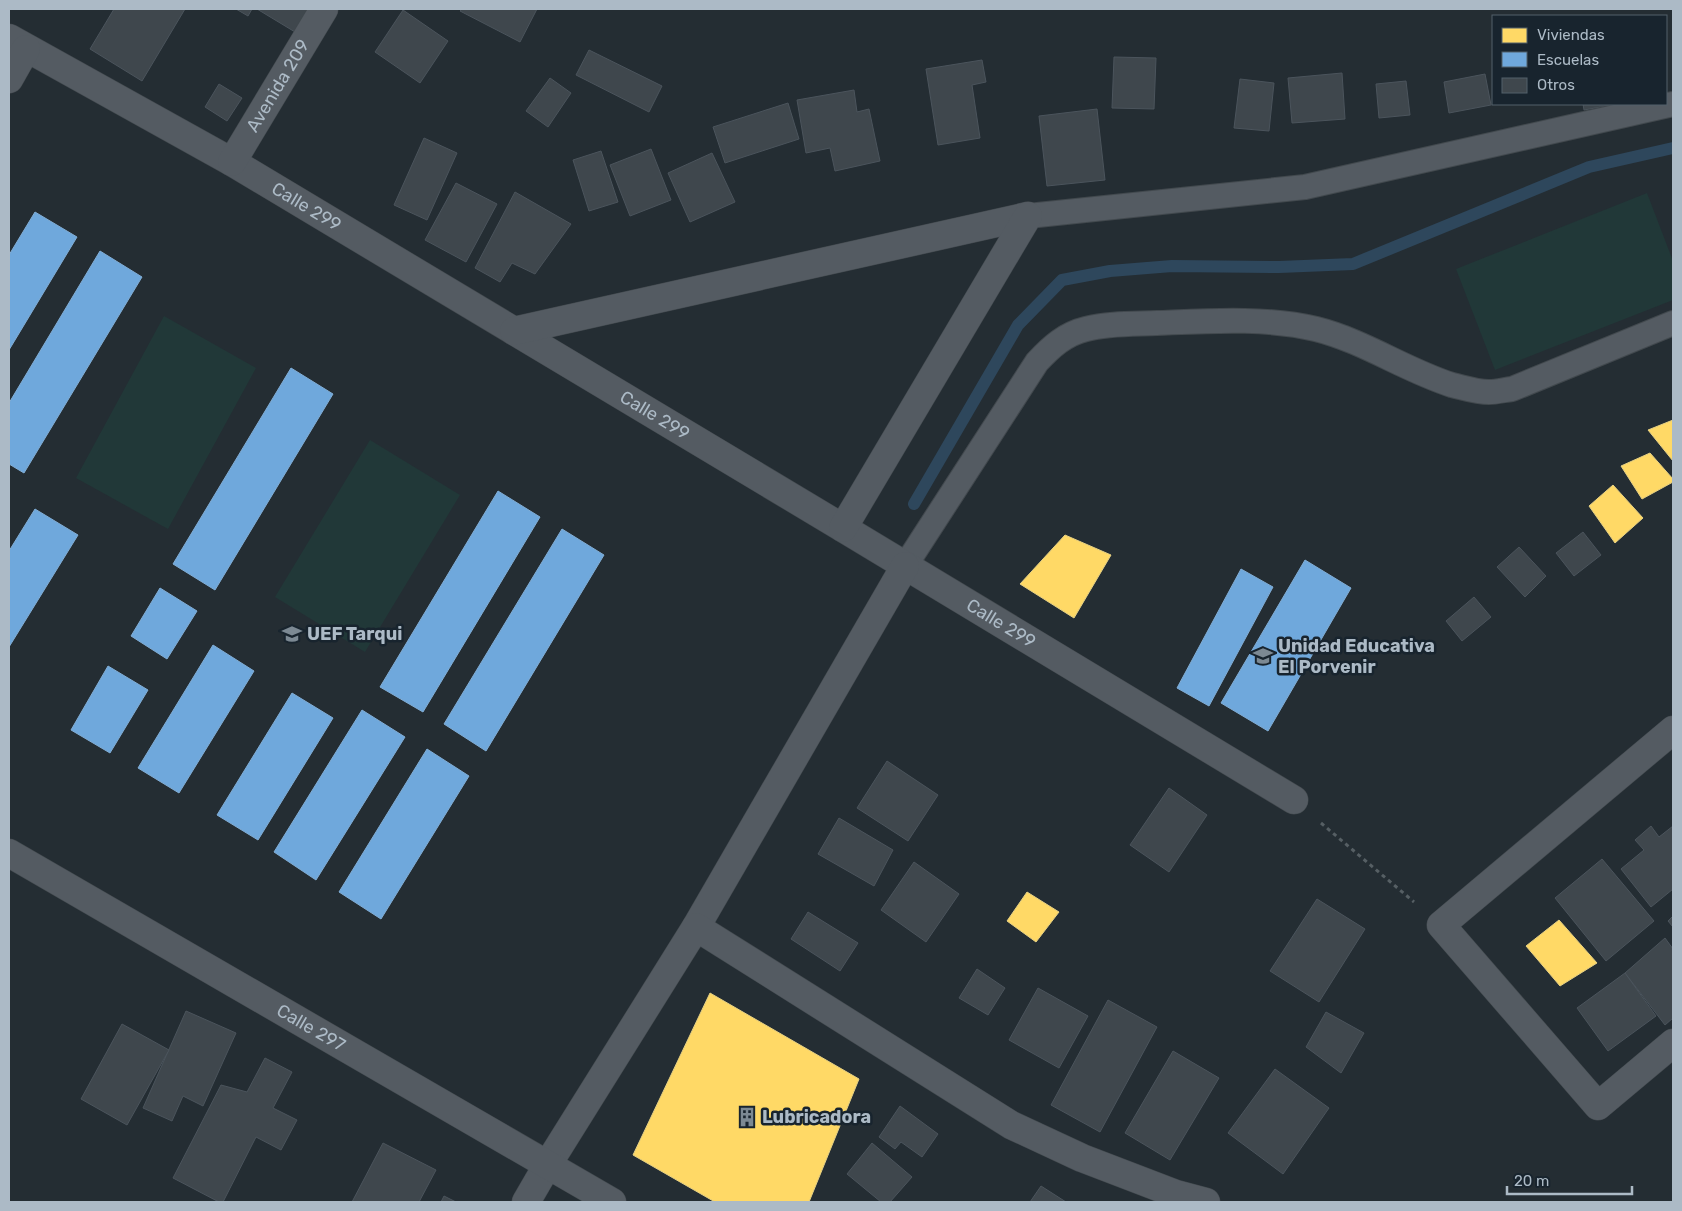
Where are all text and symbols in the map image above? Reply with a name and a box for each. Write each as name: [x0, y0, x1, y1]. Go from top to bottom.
legend: [1492, 15, 1667, 105]
text: Viviendas: [1537, 26, 1605, 44]
street label: Avenida 209: [242, 35, 314, 136]
text: Escuelas: [1537, 51, 1599, 69]
text: Otros: [1537, 76, 1575, 94]
street label: Calle 299: [268, 177, 345, 236]
street label: Calle 299: [616, 386, 694, 445]
street label: Calle 299: [962, 594, 1040, 653]
school or university icon: UEF Tarqui: [281, 623, 303, 645]
place label: UEF Tarqui: [307, 623, 402, 645]
place label: Unidad Educativa El Porvenir: [1278, 635, 1435, 678]
school or university icon: Unidad Educativa El Porvenir: [1252, 645, 1274, 667]
street label: Calle 297: [273, 999, 349, 1056]
building icon: Lubricadora: [736, 1106, 758, 1128]
place label: Lubricadora: [762, 1106, 871, 1128]
scale bar: [1507, 1164, 1632, 1196]
text: 20 m: [1514, 1172, 1549, 1190]

